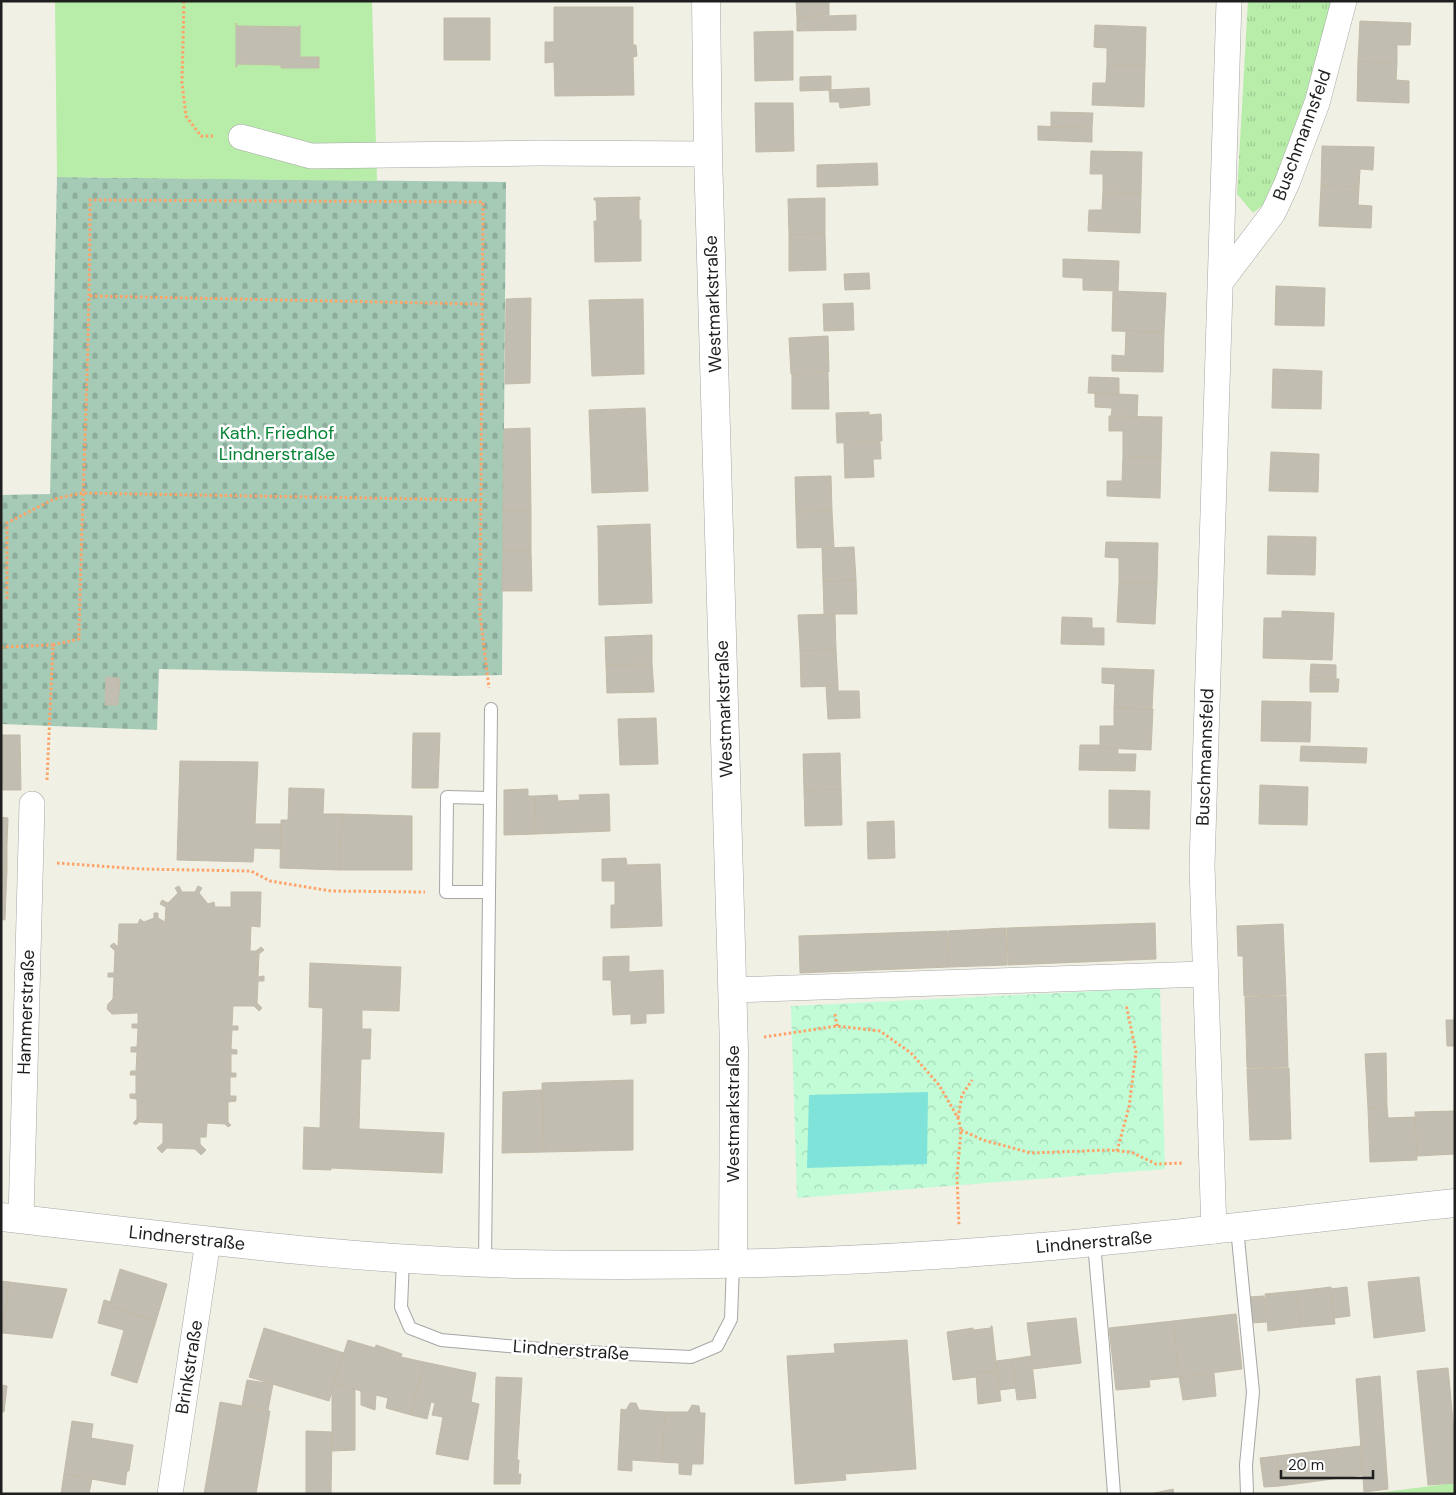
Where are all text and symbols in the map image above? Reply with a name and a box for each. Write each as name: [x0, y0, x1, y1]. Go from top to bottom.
street label: Buschmannsfeld: [1267, 66, 1337, 204]
street label: Westmarkstraße: [699, 235, 727, 373]
park label: Kath. Friedhof Lindnerstraße: [219, 421, 335, 466]
street label: Westmarkstraße: [710, 640, 738, 778]
street label: Buschmannsfeld: [1191, 688, 1219, 826]
street label: Hammerstraße: [12, 949, 40, 1075]
street label: Westmarkstraße: [721, 1045, 745, 1183]
street label: Lindnerstraße: [128, 1220, 246, 1256]
street label: Lindnerstraße: [1035, 1225, 1153, 1259]
street label: Brinkstraße: [170, 1318, 208, 1416]
street label: Lindnerstraße: [512, 1334, 630, 1366]
scale bar: [1281, 1448, 1374, 1480]
text: 20 m: [1288, 1455, 1324, 1475]

